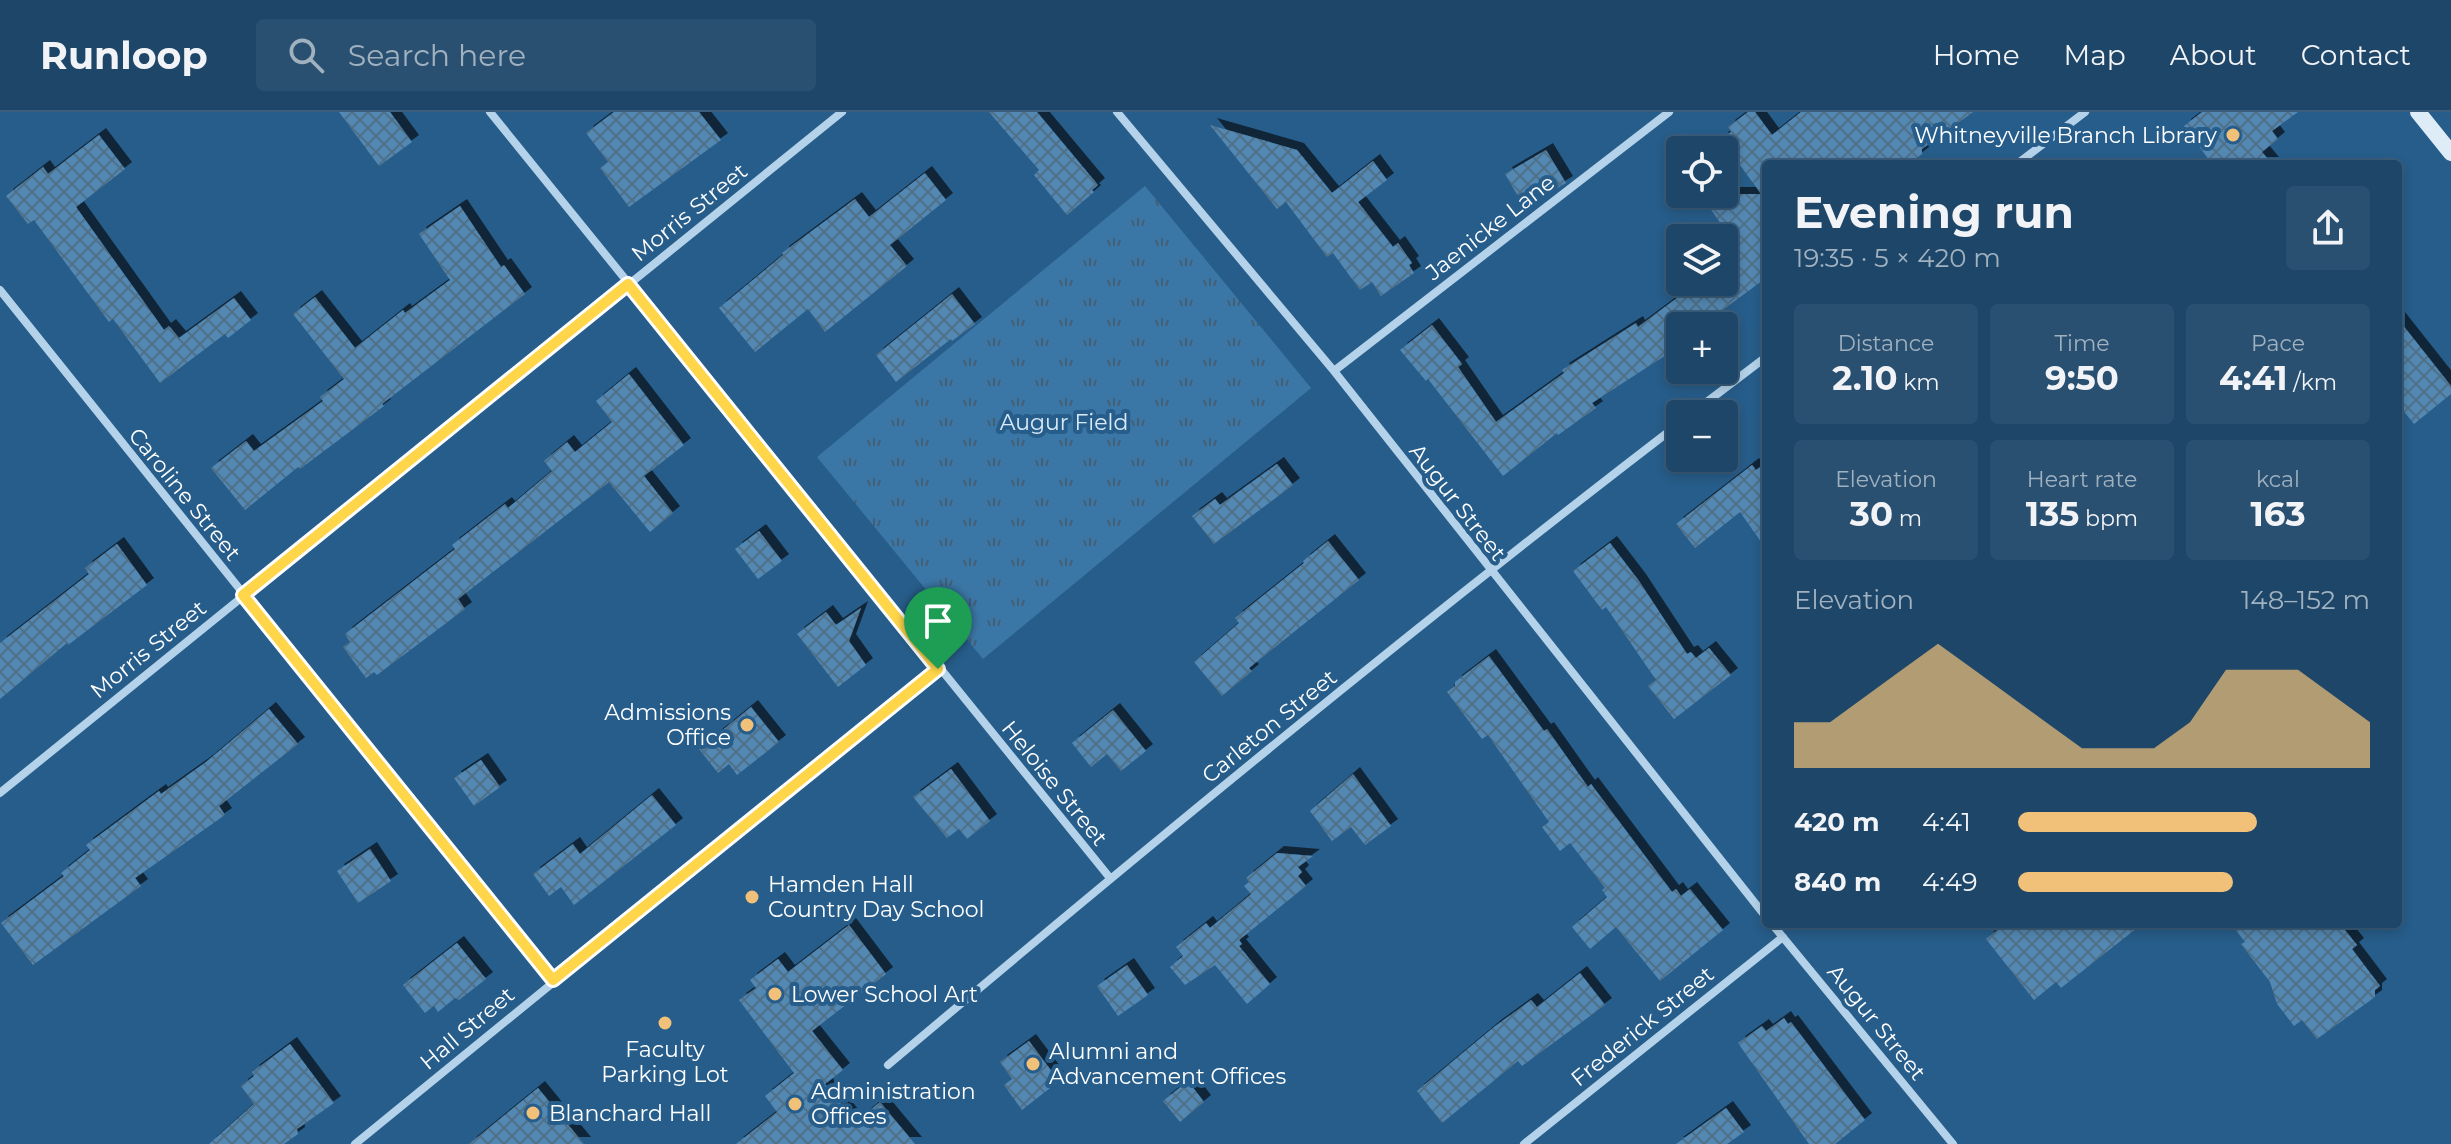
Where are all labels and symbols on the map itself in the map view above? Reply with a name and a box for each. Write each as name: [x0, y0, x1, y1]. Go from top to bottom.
place label: Whitneyville Branch Library: [1914, 122, 2217, 149]
marker: Whitneyville Branch Library: [2224, 126, 2242, 144]
street label: Morris Street: [626, 157, 753, 267]
street label: Jaenicke Lane: [1420, 169, 1560, 287]
park label: Augur Field: [1000, 409, 1128, 436]
street label: Caroline Street: [123, 422, 246, 566]
street label: Augur Street: [1403, 438, 1512, 566]
pin: [904, 587, 972, 669]
street label: Morris Street: [85, 594, 212, 704]
street label: Carleton Street: [1196, 664, 1342, 789]
place label: Admissions Office: [604, 699, 731, 751]
street label: Heloise Street: [996, 715, 1113, 851]
marker: Admissions Office: [738, 716, 756, 734]
place label: Hamden Hall Country Day School: [768, 871, 984, 923]
marker: Hamden Hall Country Day School: [743, 888, 761, 906]
street label: Augur Street: [1822, 959, 1932, 1086]
street label: Frederick Street: [1565, 960, 1719, 1092]
street label: Hall Street: [415, 981, 520, 1076]
place label: Lower School Art: [791, 981, 978, 1008]
marker: Lower School Art: [766, 985, 784, 1003]
marker: Faculty Parking Lot: [656, 1014, 674, 1032]
place label: Faculty Parking Lot: [601, 1036, 729, 1088]
place label: Alumni and Advancement Offices: [1049, 1038, 1286, 1090]
marker: Alumni and Advancement Offices: [1024, 1055, 1042, 1073]
place label: Administration Offices: [811, 1078, 976, 1130]
marker: Administration Offices: [786, 1095, 804, 1113]
place label: Blanchard Hall: [549, 1100, 711, 1127]
marker: Blanchard Hall: [524, 1104, 542, 1122]

